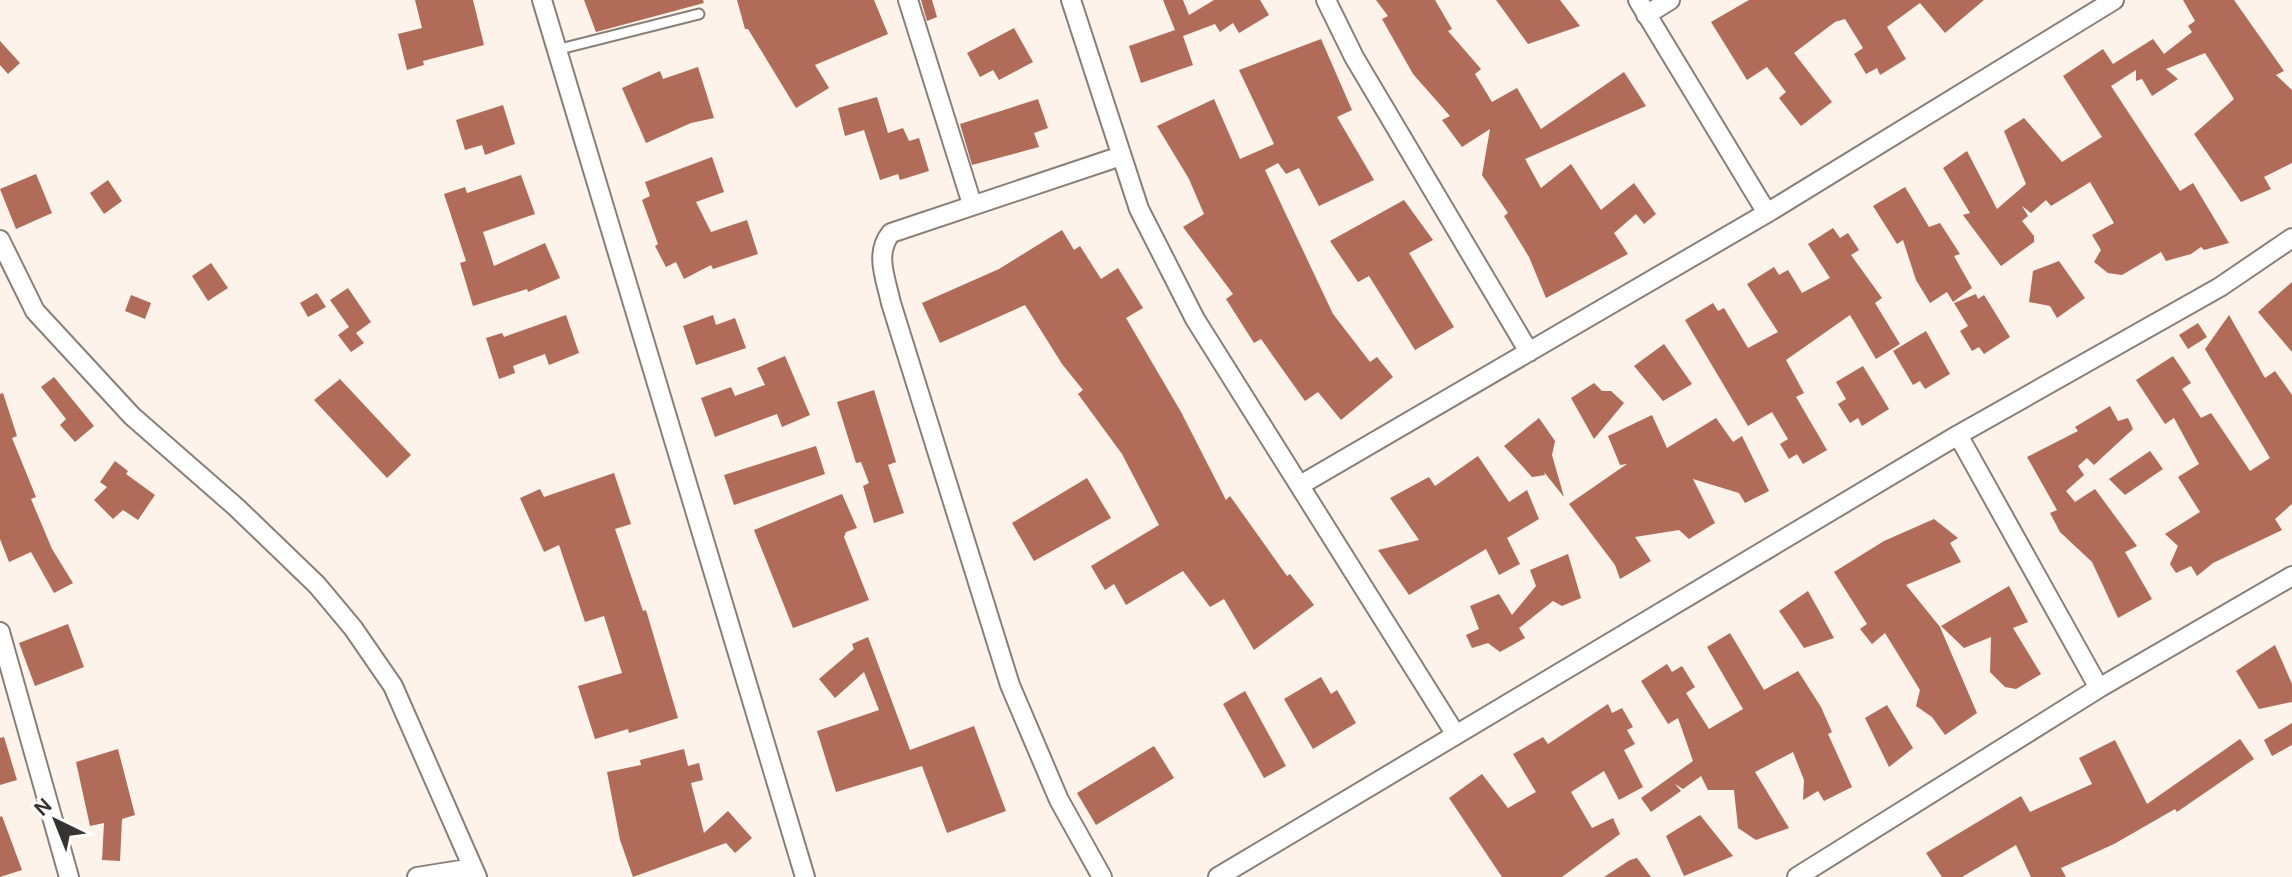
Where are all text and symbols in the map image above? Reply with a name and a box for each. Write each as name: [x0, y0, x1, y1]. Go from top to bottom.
north arrow: [16, 781, 96, 861]
text: N: [28, 792, 58, 822]

